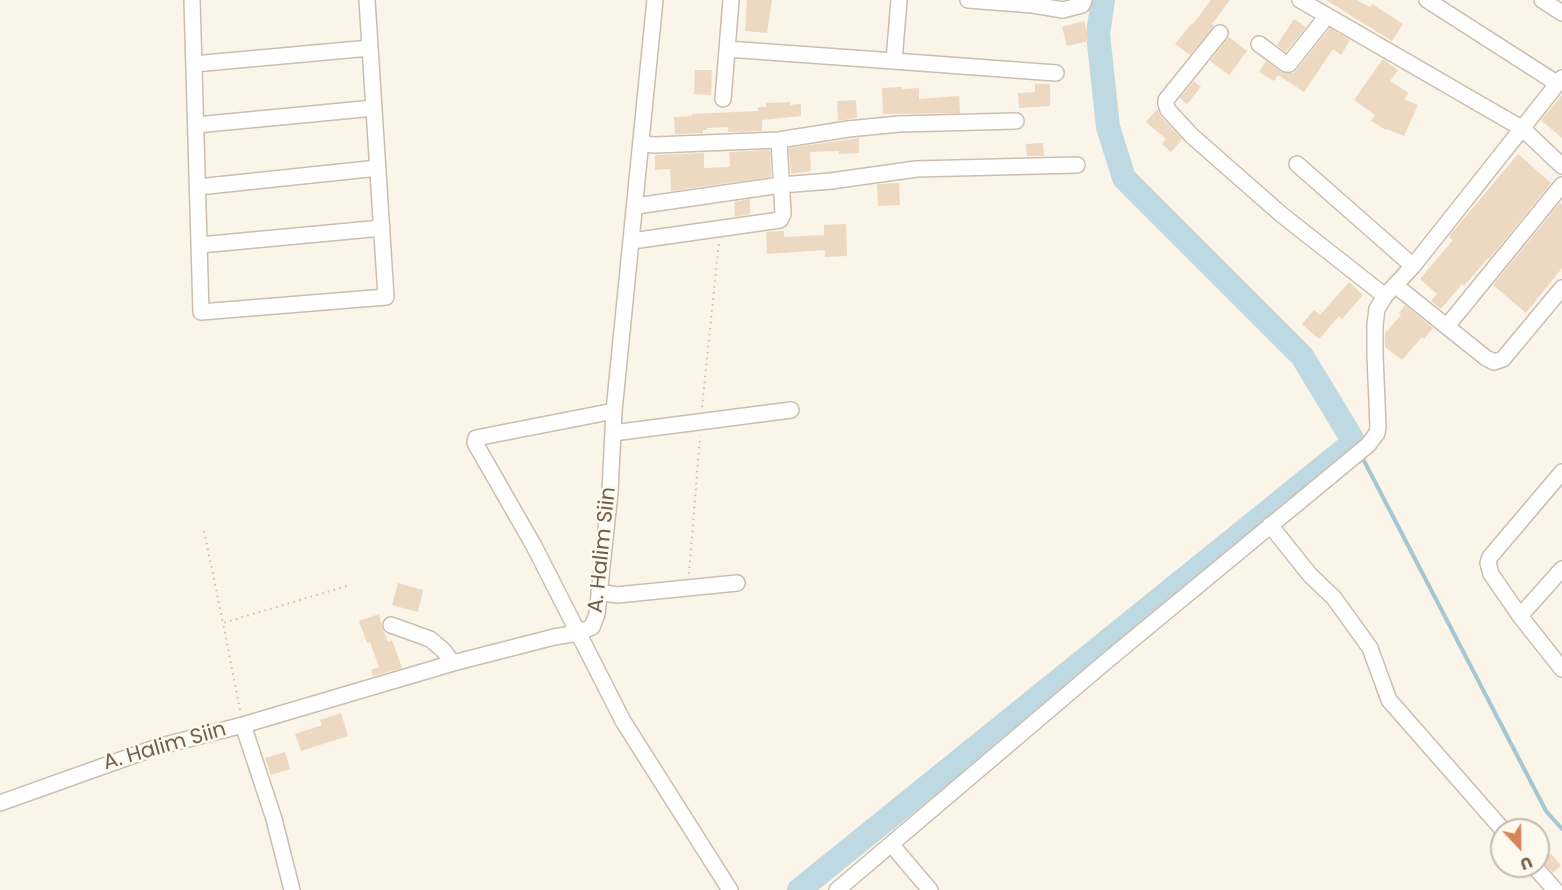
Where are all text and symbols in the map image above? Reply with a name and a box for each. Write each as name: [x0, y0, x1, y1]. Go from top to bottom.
street label: A. Halim Siin: [584, 486, 622, 614]
street label: A. Halim Siin: [101, 717, 229, 777]
north arrow: [1490, 818, 1550, 878]
text: U: [1517, 851, 1536, 876]

